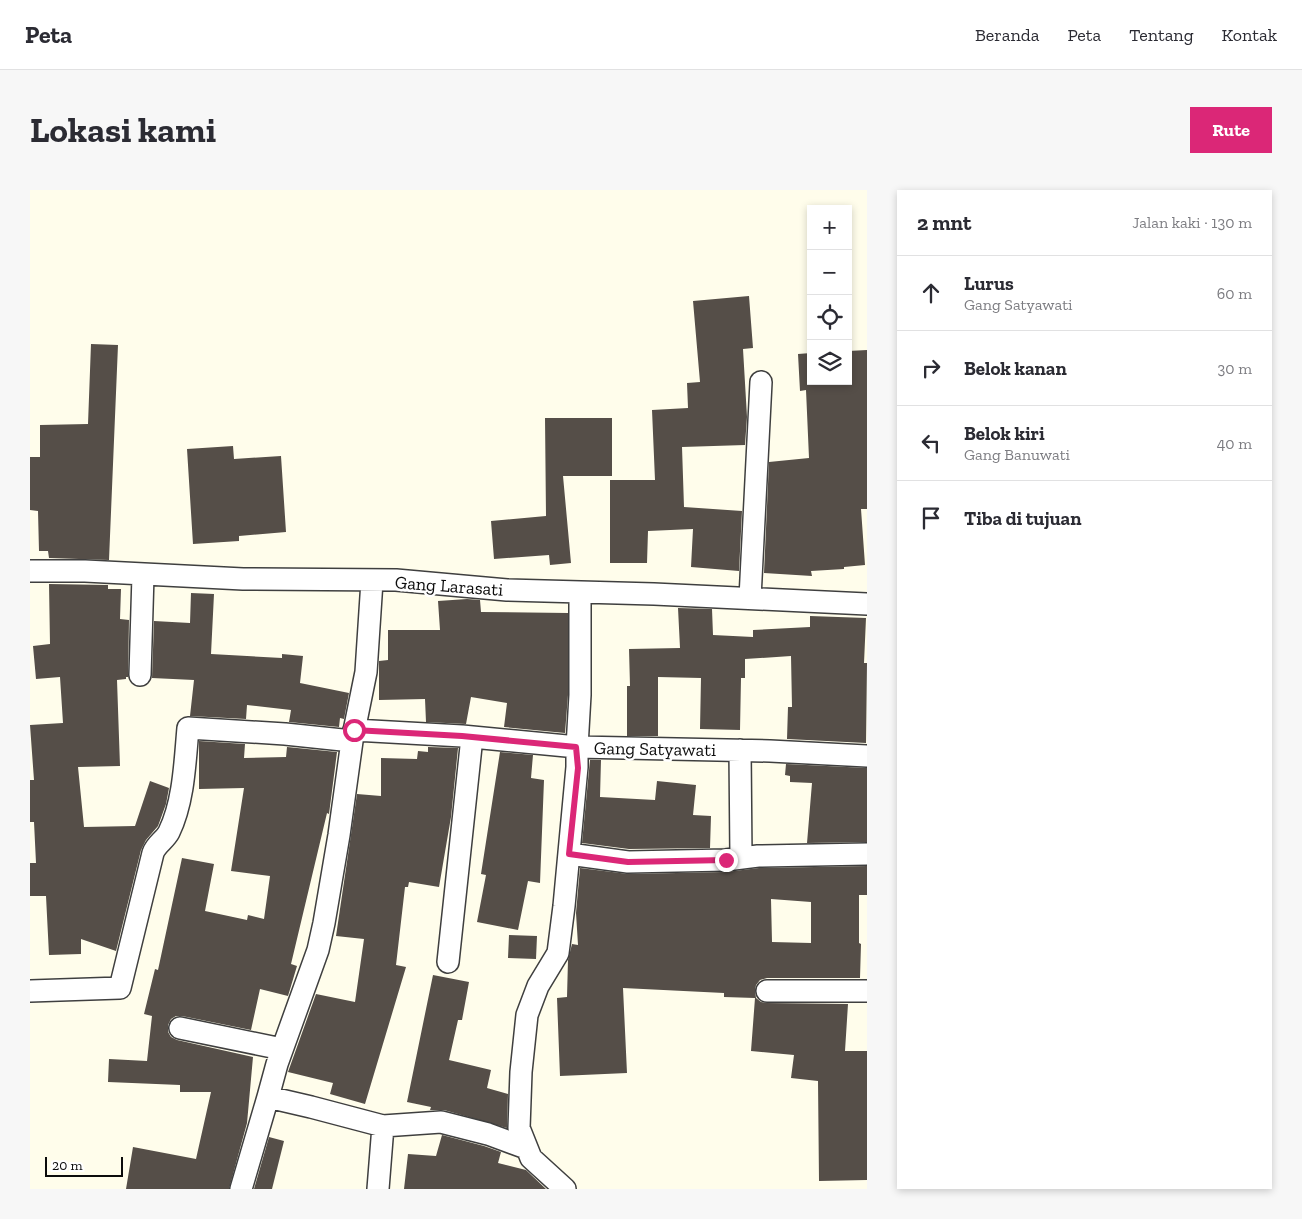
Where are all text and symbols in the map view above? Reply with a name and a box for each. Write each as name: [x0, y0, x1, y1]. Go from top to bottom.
text: Peta: [25, 20, 72, 49]
text: Beranda: [975, 24, 1039, 46]
text: Peta: [1067, 24, 1101, 46]
text: Tentang: [1129, 24, 1194, 46]
text: Kontak: [1222, 24, 1277, 46]
button: Rute: [1190, 107, 1272, 153]
text: Lokasi kami: [30, 109, 216, 151]
map controls: [807, 205, 852, 385]
button: +: [807, 205, 852, 250]
text: 2 mnt: [917, 210, 971, 235]
text: Jalan kaki · 130 m: [1132, 213, 1252, 232]
button: −: [807, 250, 852, 295]
text: Lurus: [964, 272, 1014, 295]
icon: ahead: [917, 279, 945, 307]
text: 60 m: [1217, 284, 1252, 303]
button: locate: [807, 295, 852, 340]
text: Gang Satyawati: [964, 295, 1073, 314]
button: layers: [807, 340, 852, 385]
icon: right: [917, 354, 945, 382]
text: Belok kanan: [964, 357, 1067, 380]
text: 30 m: [1218, 359, 1252, 378]
text: Belok kiri: [964, 422, 1045, 445]
icon: left: [917, 429, 945, 457]
text: 40 m: [1217, 434, 1252, 453]
text: Gang Banuwati: [964, 445, 1070, 464]
icon: arrive: [917, 504, 945, 532]
text: Tiba di tujuan: [964, 507, 1081, 530]
street label: Gang Larasati: [394, 571, 504, 601]
route start: [343, 719, 366, 742]
street label: Gang Satyawati: [594, 737, 716, 761]
route end: [715, 849, 738, 872]
scale bar: [45, 1154, 122, 1177]
text: 20 m: [52, 1157, 83, 1174]

